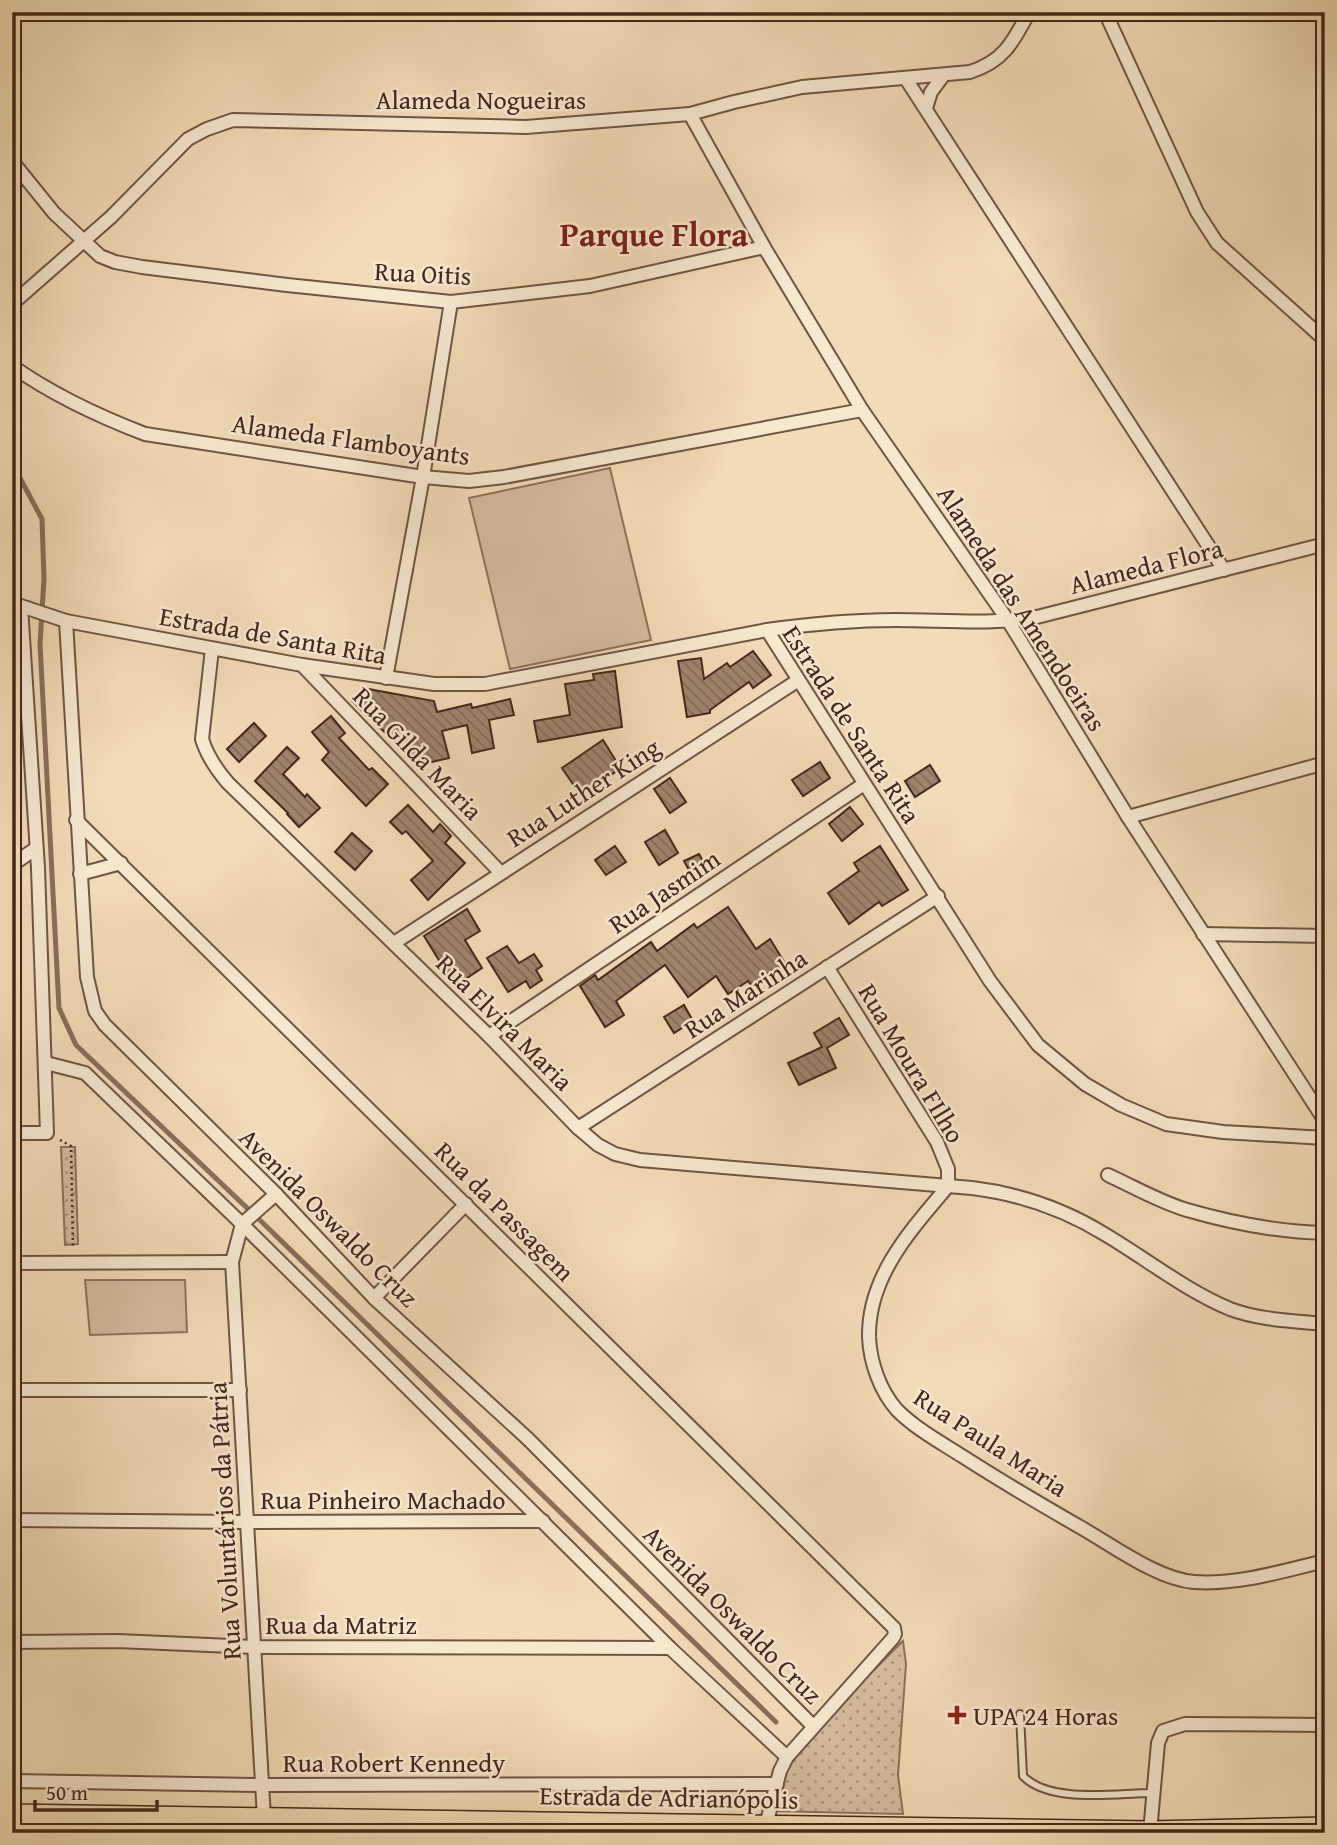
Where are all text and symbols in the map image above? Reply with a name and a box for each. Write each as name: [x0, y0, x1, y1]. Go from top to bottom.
street label: Alameda Nogueiras: [376, 80, 586, 119]
district label: Parque Flora: [560, 210, 748, 258]
street label: Rua Oitis: [374, 251, 472, 295]
street label: Alameda Flamboyants: [230, 403, 472, 475]
street label: Alameda das Amendoeiras: [928, 477, 1116, 739]
street label: Alameda Flora: [1065, 528, 1227, 604]
street label: Estrada de Santa Rita: [157, 596, 390, 674]
street label: Estrada de Santa Rita: [773, 617, 931, 831]
street label: Rua Gilda Maria: [344, 677, 493, 829]
street label: Rua Luther King: [498, 728, 668, 856]
street label: Rua Jasmim: [600, 839, 728, 943]
street label: Rua Marinha: [676, 938, 815, 1048]
street label: Rua Elvira Maria: [428, 945, 583, 1100]
street label: Rua Moura FIlho: [849, 976, 975, 1150]
street label: Avenida Oswaldo Cruz: [230, 1118, 428, 1316]
street label: Rua da Passagem: [426, 1132, 584, 1290]
street label: Rua Paula Maria: [906, 1378, 1076, 1507]
street label: Rua Voluntários da Pátria: [197, 1380, 251, 1661]
street label: Rua Pinheiro Machado: [260, 1480, 506, 1519]
street label: Avenida Oswaldo Cruz: [634, 1515, 832, 1713]
street label: Rua da Matriz: [265, 1605, 417, 1644]
place label: UPA 24 Horas: [973, 1696, 1118, 1735]
marker: UPA 24 Horas: [947, 1705, 967, 1725]
street label: Rua Robert Kennedy: [283, 1743, 505, 1782]
scale bar: [35, 1768, 158, 1812]
street label: Estrada de Adrianópolis: [539, 1775, 799, 1819]
text: 50 m: [46, 1777, 88, 1808]

